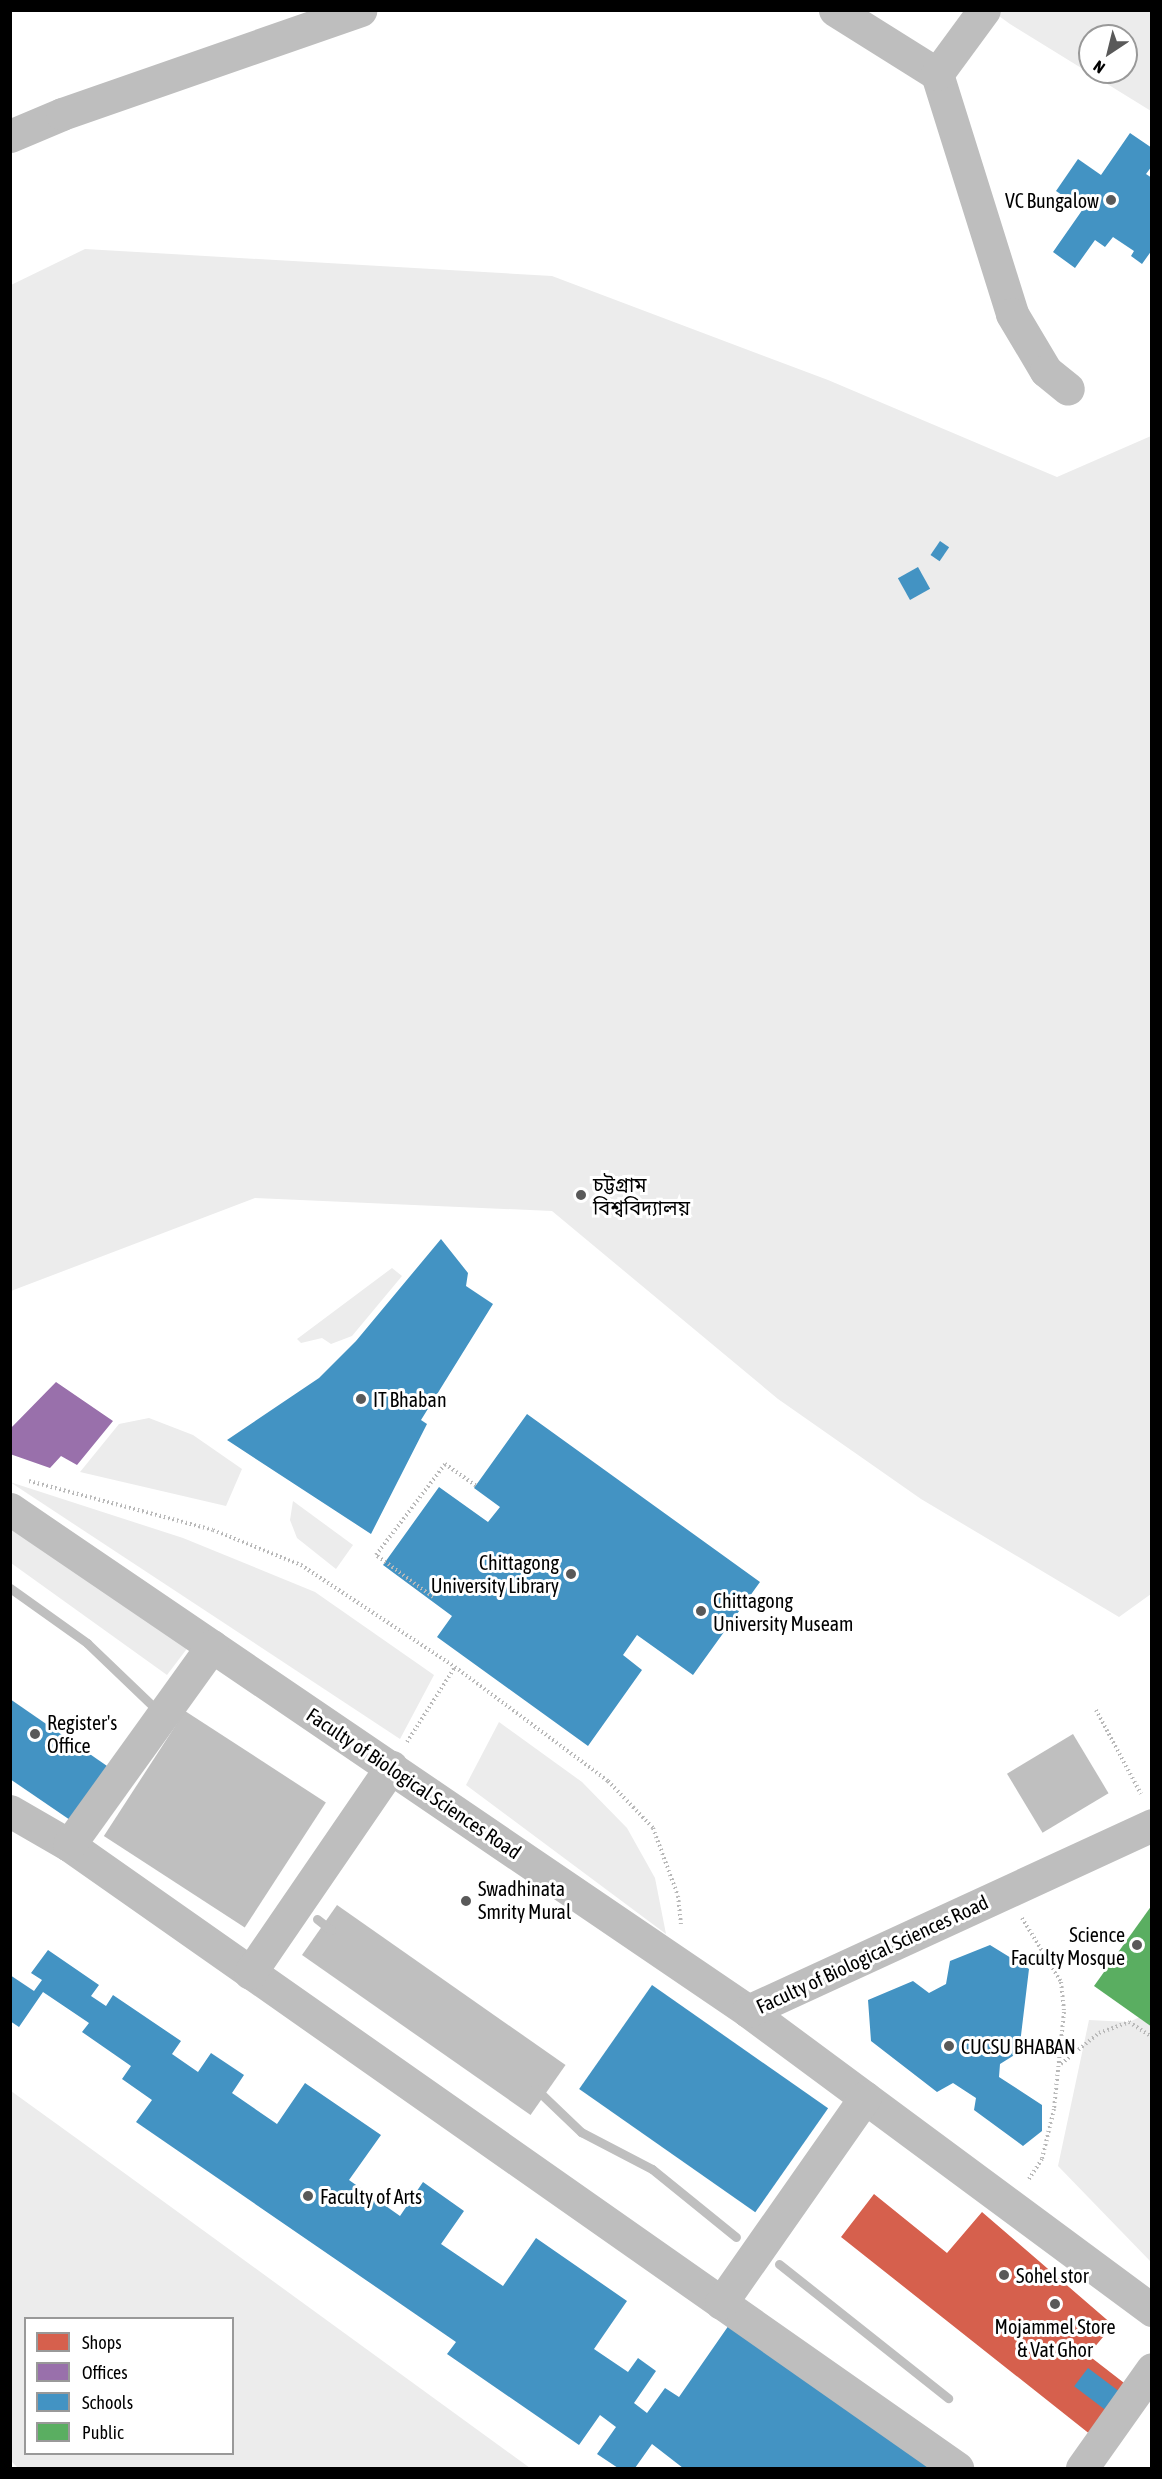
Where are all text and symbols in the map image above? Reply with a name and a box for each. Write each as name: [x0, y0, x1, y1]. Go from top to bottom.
north arrow: [1078, 24, 1138, 84]
text: N: [1090, 57, 1108, 77]
place label: VC Bungalow: [1005, 188, 1099, 212]
marker: VC Bungalow: [1104, 193, 1118, 207]
place label: চট্টগ্রাম বিশ্ববিদ্যালয়: [593, 1172, 690, 1219]
marker: চট্টগ্রাম বিশ্ববিদ্যালয়: [574, 1188, 588, 1202]
place label: IT Bhaban: [373, 1387, 447, 1411]
marker: IT Bhaban: [354, 1392, 368, 1406]
place label: Chittagong University Library: [431, 1550, 559, 1597]
marker: Chittagong University Library: [564, 1567, 578, 1581]
place label: Chittagong University Museam: [713, 1588, 853, 1635]
marker: Chittagong University Museam: [694, 1604, 708, 1618]
street label: Faculty of Biological Sciences Road: [302, 1702, 526, 1864]
place label: Register's Office: [47, 1710, 117, 1757]
marker: Register's Office: [28, 1727, 42, 1741]
place label: Swadhinata Smrity Mural: [478, 1877, 571, 1924]
street label: Faculty of Biological Sciences Road: [752, 1890, 992, 2018]
marker: Swadhinata Smrity Mural: [459, 1894, 473, 1908]
place label: Science Faculty Mosque: [1011, 1922, 1125, 1969]
marker: Science Faculty Mosque: [1130, 1938, 1144, 1952]
place label: CUCSU BHABAN: [961, 2034, 1076, 2058]
marker: CUCSU BHABAN: [942, 2039, 956, 2053]
place label: Faculty of Arts: [320, 2184, 422, 2208]
marker: Faculty of Arts: [301, 2189, 315, 2203]
place label: Sohel stor: [1016, 2263, 1089, 2287]
marker: Sohel stor: [997, 2268, 1011, 2282]
marker: Mojammel Store & Vat Ghor: [1048, 2297, 1062, 2311]
place label: Mojammel Store & Vat Ghor: [995, 2314, 1115, 2361]
legend: [24, 2317, 234, 2455]
text: Shops: [82, 2332, 122, 2353]
text: Offices: [82, 2362, 128, 2383]
text: Schools: [82, 2392, 133, 2413]
text: Public: [82, 2422, 124, 2443]

